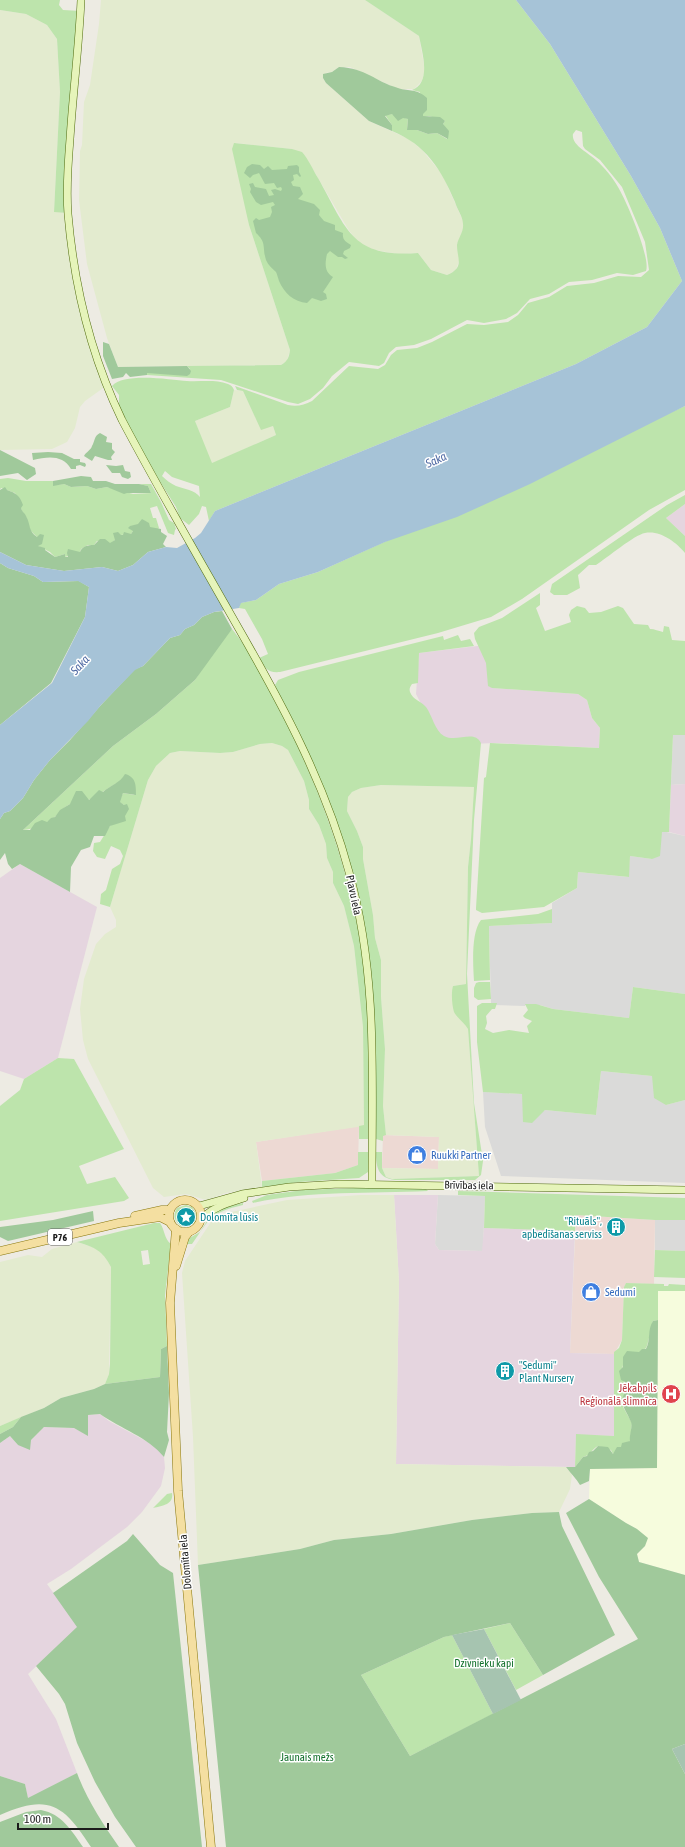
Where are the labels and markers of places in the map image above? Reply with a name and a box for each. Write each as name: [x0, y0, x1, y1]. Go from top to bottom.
shop icon: Ruukki Partner: [406, 1144, 428, 1166]
place label: Ruukki Partner: [431, 1149, 491, 1161]
place icon: Dolomīta lūsis: [175, 1206, 197, 1228]
place label: Dolomīta lūsis: [200, 1211, 258, 1223]
place label: "Rituāls", apbedīšanas serviss: [522, 1215, 602, 1240]
building icon: "Rituāls", apbedīšanas serviss: [605, 1216, 627, 1238]
shop icon: Sedumi: [580, 1281, 602, 1303]
place label: Sedumi: [605, 1286, 636, 1298]
place label: "Sedumi" Plant Nursery: [519, 1359, 575, 1384]
building icon: "Sedumi" Plant Nursery: [494, 1360, 516, 1382]
place label: Jēkabpils Reģionālā slimnīca: [580, 1382, 657, 1407]
hospital icon: Jēkabpils Reģionālā slimnīca: [660, 1383, 682, 1405]

